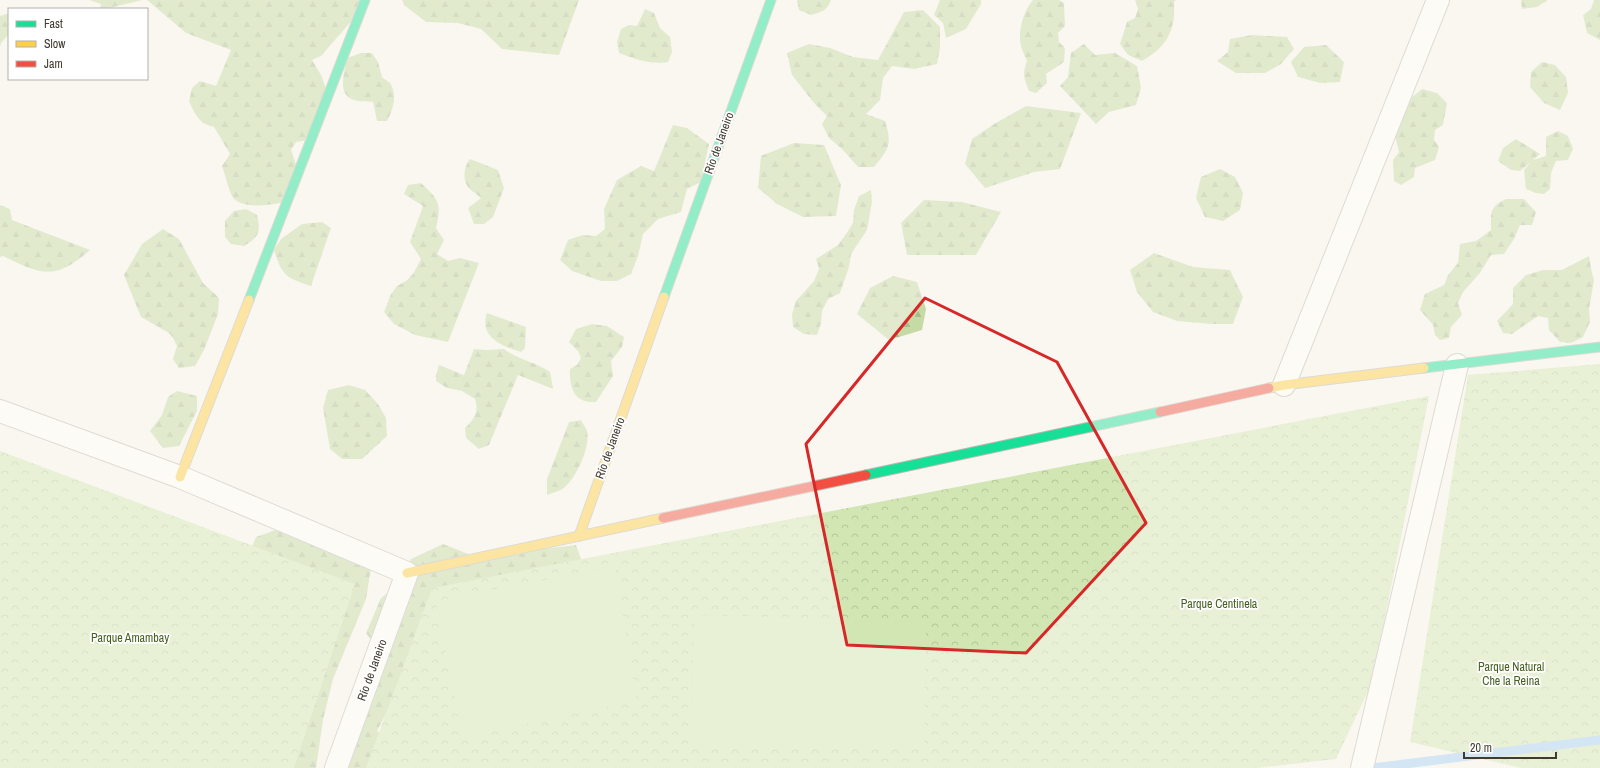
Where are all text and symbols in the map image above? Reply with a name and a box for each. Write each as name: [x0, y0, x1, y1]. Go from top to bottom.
legend: [8, 8, 148, 80]
text: Fast: [44, 16, 63, 32]
text: Slow: [44, 36, 66, 52]
text: Jam: [44, 56, 63, 72]
street label: Río de Janeiro: [700, 110, 738, 176]
street label: Río de Janeiro: [591, 415, 629, 481]
park label: Parque Centinela: [1181, 596, 1258, 612]
park label: Parque Amambay: [91, 630, 169, 646]
street label: Río de Janeiro: [353, 637, 391, 703]
park label: Parque Natural Che la Reina: [1478, 659, 1544, 689]
scale bar: [1464, 734, 1556, 760]
text: 20 m: [1470, 740, 1492, 756]

